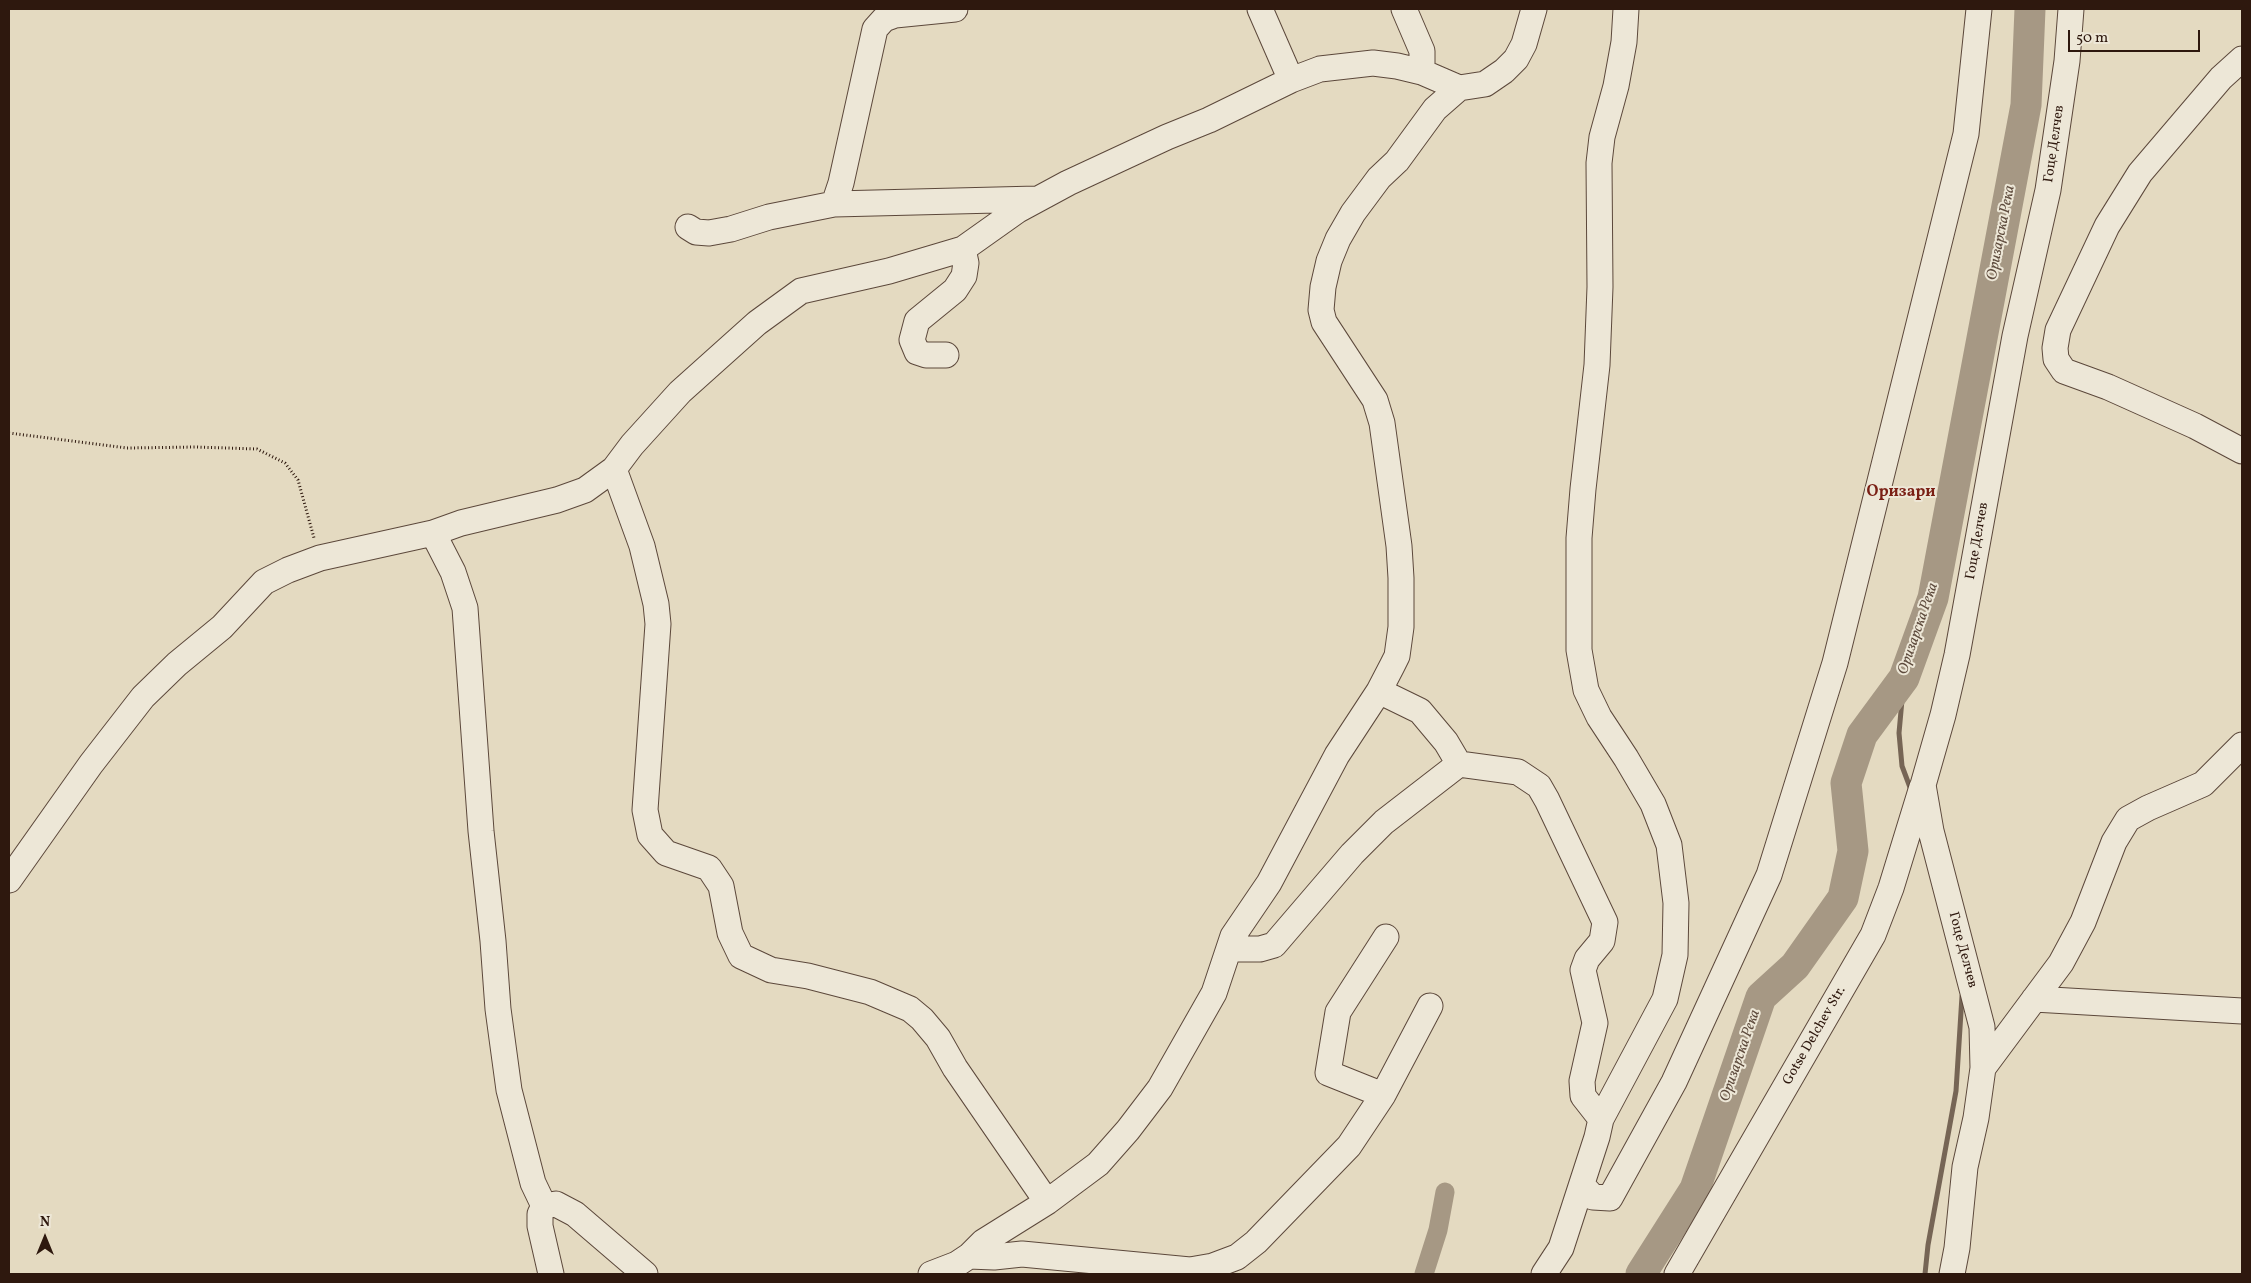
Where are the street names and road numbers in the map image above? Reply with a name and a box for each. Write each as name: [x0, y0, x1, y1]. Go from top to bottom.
street label: Гоце Делчев: [2041, 104, 2069, 184]
street label: Гоце Делчев: [1963, 501, 1993, 581]
street label: Гоце Делчев: [1944, 910, 1980, 990]
street label: Gotse Delchev Str.: [1780, 984, 1850, 1088]

